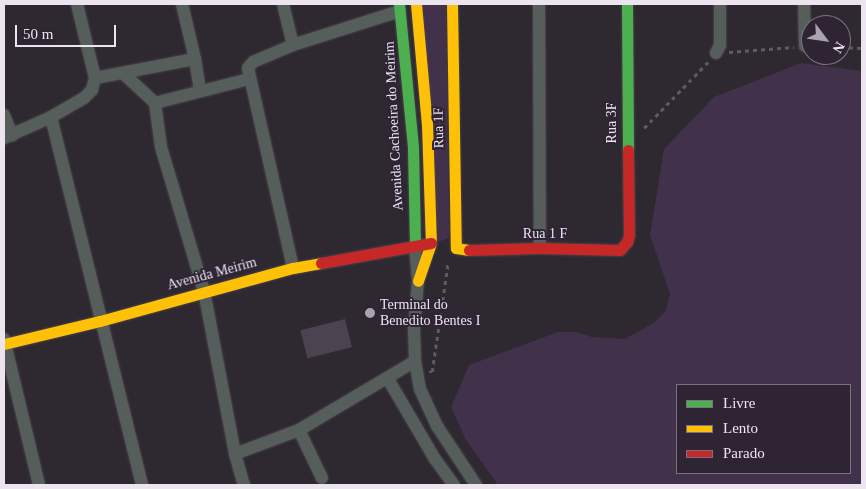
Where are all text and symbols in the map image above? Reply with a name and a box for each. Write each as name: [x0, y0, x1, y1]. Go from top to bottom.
scale bar: [18, 15, 119, 47]
north arrow: [801, 15, 851, 65]
text: 50 m: [23, 26, 53, 42]
text: N: [829, 39, 847, 56]
street label: Avenida Cachoeira do Meirim: [381, 41, 407, 211]
street label: Rua 3F: [604, 103, 620, 143]
street label: Rua 1F: [430, 107, 448, 149]
street label: Rua 1 F: [523, 226, 567, 242]
street label: Avenida Meirim: [165, 254, 259, 294]
place label: Terminal do Benedito Bentes I: [380, 297, 480, 330]
marker: Terminal do Benedito Bentes I: [364, 307, 376, 319]
legend: [676, 384, 851, 474]
text: Livre: [723, 395, 755, 411]
text: Lento: [723, 420, 758, 436]
text: Parado: [723, 445, 765, 461]

